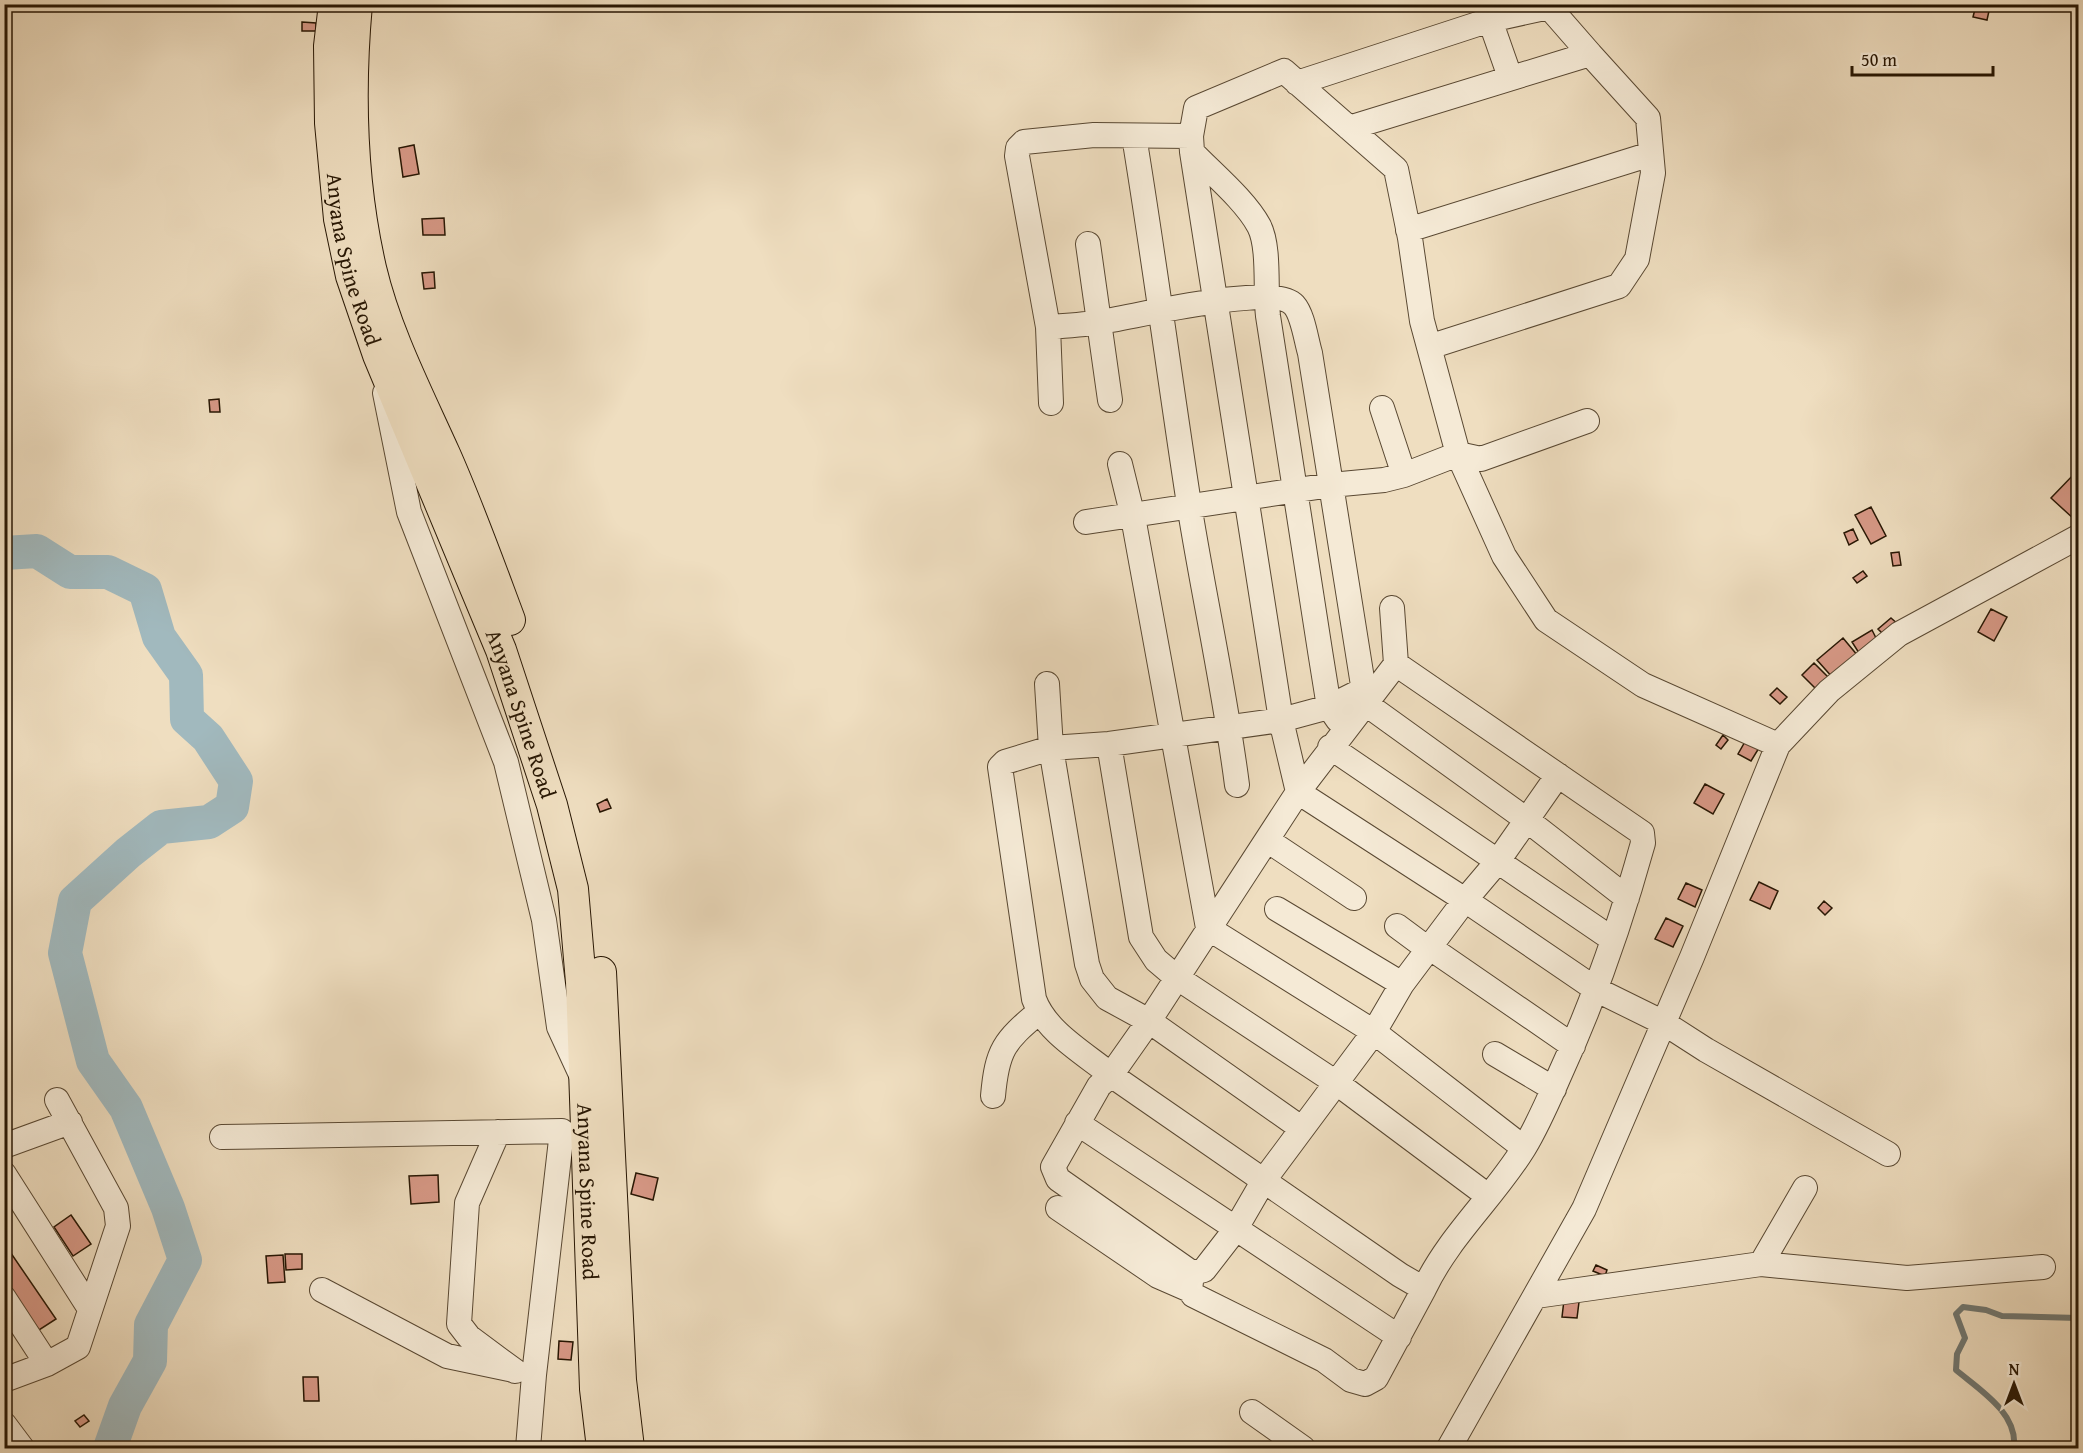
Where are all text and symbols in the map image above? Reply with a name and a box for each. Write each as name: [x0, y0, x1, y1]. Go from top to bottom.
scale bar: [1852, 39, 1993, 77]
text: 50 m: [1861, 46, 1897, 73]
street label: Anyana Spine Road: [319, 172, 390, 350]
street label: Anyana Spine Road: [478, 624, 565, 803]
street label: Anyana Spine Road: [569, 1103, 607, 1281]
north arrow: [1984, 1354, 2044, 1414]
text: N: [2009, 1357, 2020, 1381]

